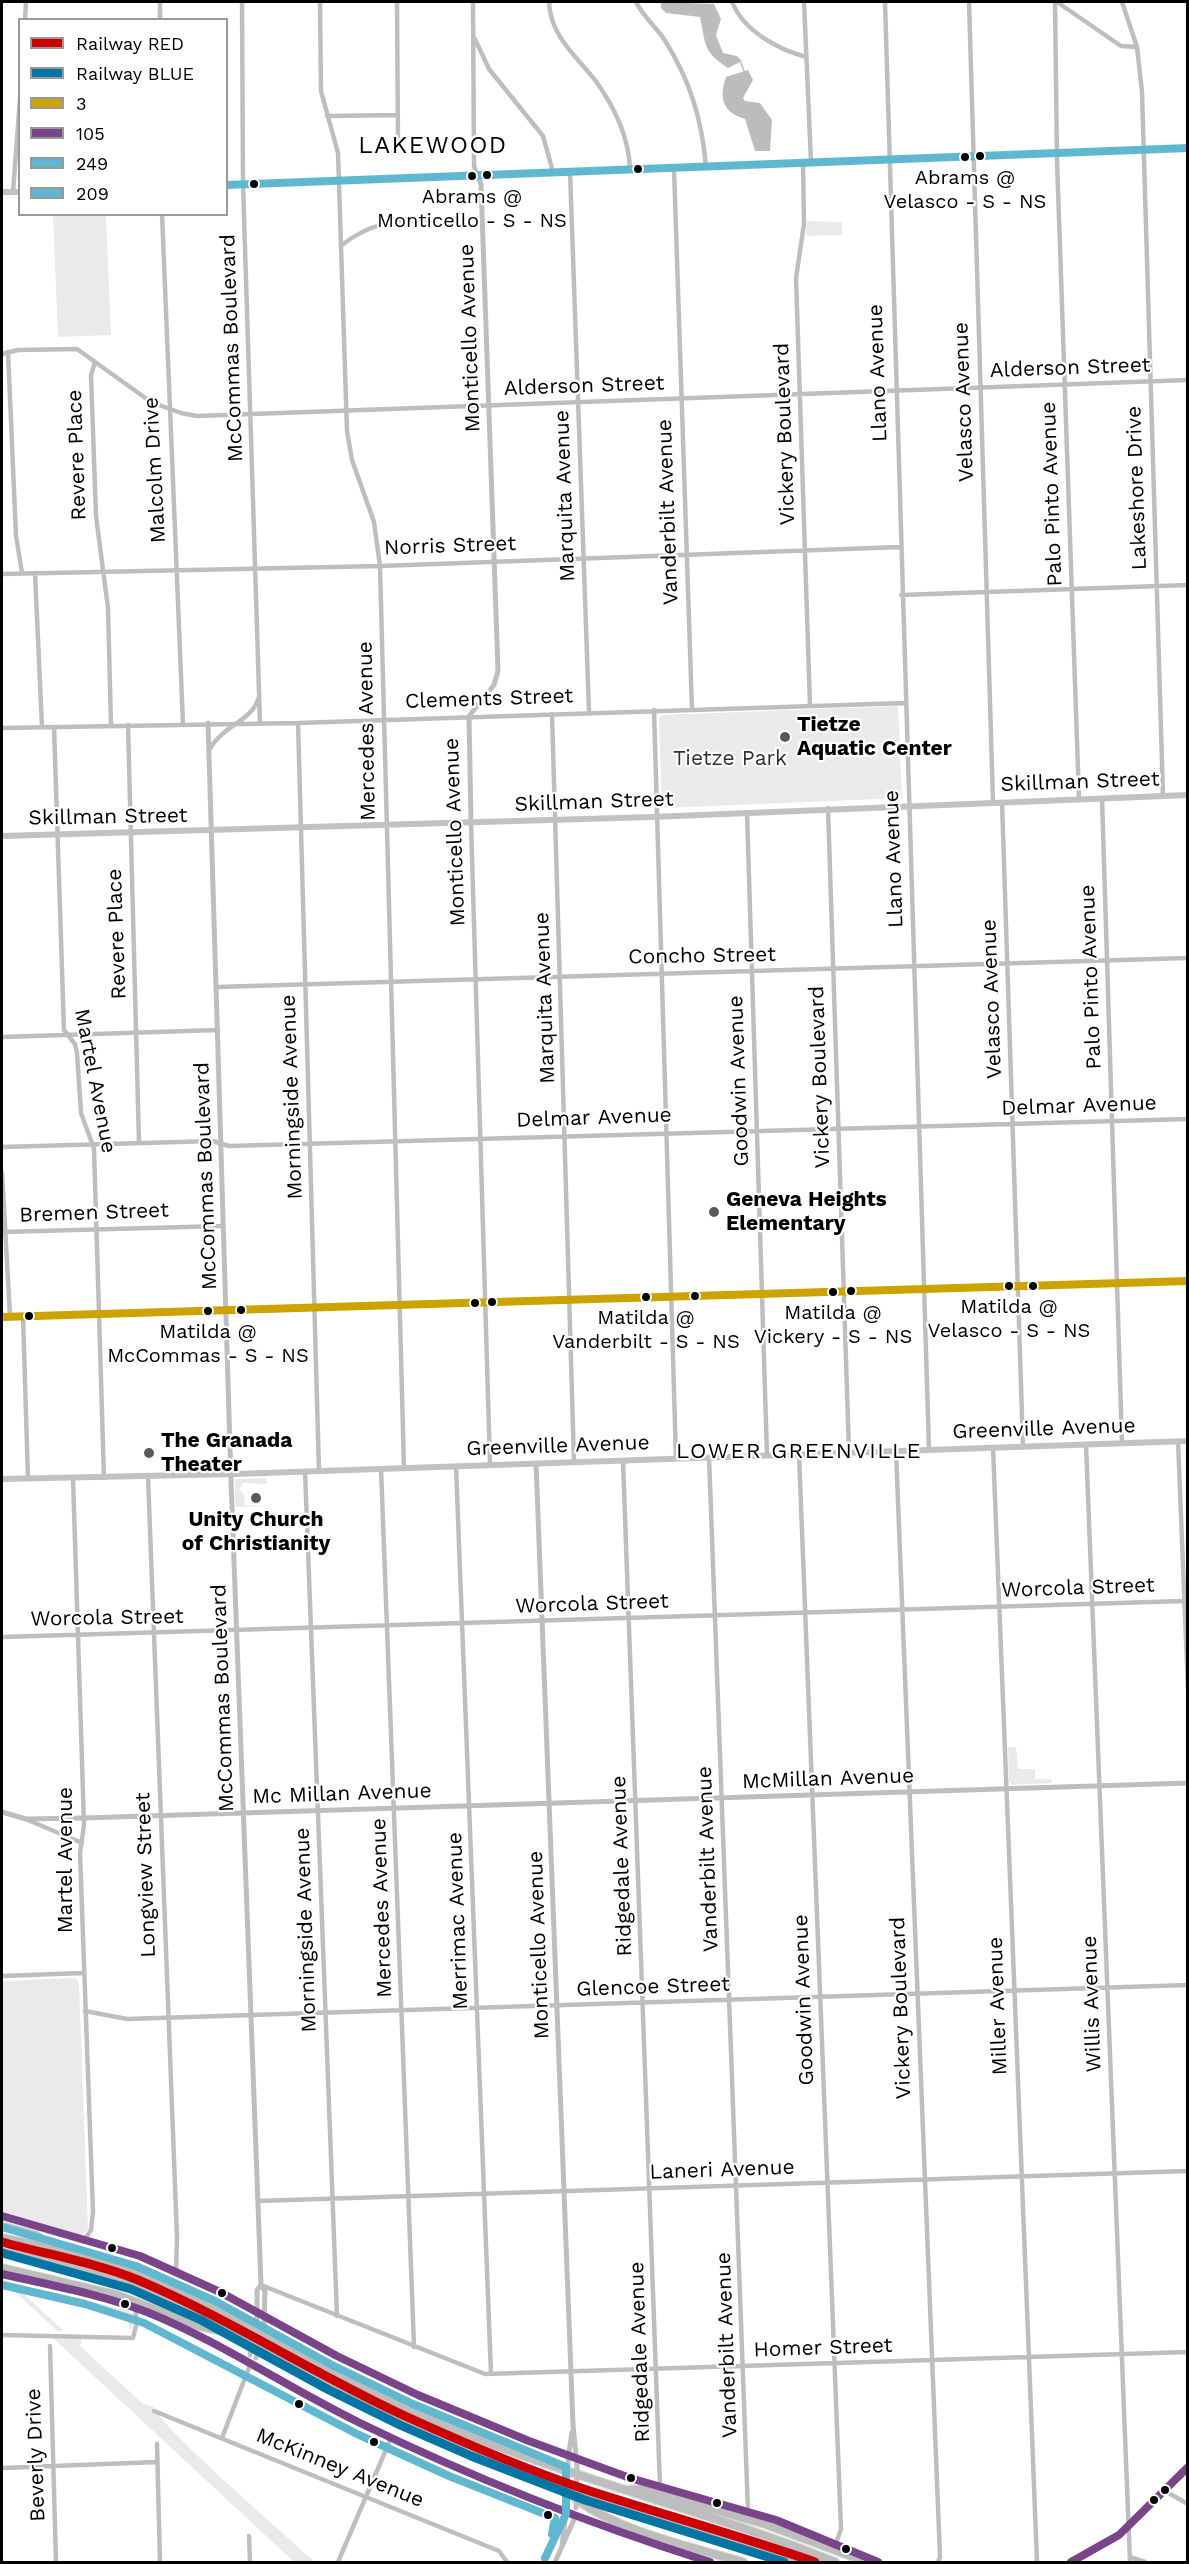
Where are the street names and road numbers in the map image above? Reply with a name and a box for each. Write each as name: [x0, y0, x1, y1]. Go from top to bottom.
street label: McCommas Boulevard: [215, 234, 249, 462]
street label: Monticello Avenue: [454, 243, 486, 433]
street label: Llano Avenue: [863, 304, 893, 442]
street label: Velasco Avenue: [949, 322, 979, 482]
street label: Vickery Boulevard: [769, 342, 801, 526]
street label: Alderson Street: [989, 353, 1151, 383]
street label: Alderson Street: [503, 371, 665, 401]
street label: Revere Place: [62, 389, 92, 521]
street label: Malcolm Drive: [139, 396, 171, 544]
street label: Palo Pinto Avenue: [1036, 401, 1068, 587]
street label: Lakeshore Drive: [1122, 405, 1152, 571]
street label: Marquita Avenue: [549, 410, 581, 582]
street label: Vanderbilt Avenue: [652, 419, 684, 605]
street label: Norris Street: [384, 531, 516, 561]
street label: Mercedes Avenue: [353, 641, 381, 821]
street label: Clements Street: [405, 683, 573, 715]
street label: Monticello Avenue: [439, 737, 471, 927]
street label: Skillman Street: [1000, 767, 1160, 797]
street label: Skillman Street: [514, 787, 674, 817]
street label: Llano Avenue: [879, 790, 909, 928]
street label: Skillman Street: [28, 803, 188, 831]
street label: Revere Place: [102, 868, 132, 1000]
street label: Palo Pinto Avenue: [1075, 884, 1107, 1070]
street label: Marquita Avenue: [529, 912, 561, 1084]
street label: Velasco Avenue: [977, 919, 1007, 1079]
street label: Concho Street: [628, 942, 776, 970]
street label: Vickery Boulevard: [804, 985, 836, 1169]
street label: Morningside Avenue: [276, 994, 308, 1200]
street label: Goodwin Avenue: [723, 995, 755, 1167]
street label: Martel Avenue: [69, 1007, 121, 1155]
street label: McCommas Boulevard: [189, 1062, 223, 1290]
street label: Delmar Avenue: [1001, 1091, 1157, 1121]
street label: Delmar Avenue: [516, 1103, 672, 1133]
street label: Bremen Street: [19, 1198, 169, 1228]
street label: Greenville Avenue: [952, 1413, 1136, 1445]
street label: Greenville Avenue: [466, 1430, 650, 1462]
street label: Worcola Street: [1001, 1573, 1155, 1603]
street label: McCommas Boulevard: [206, 1584, 240, 1812]
street label: Worcola Street: [515, 1589, 669, 1619]
street label: Worcola Street: [30, 1604, 184, 1632]
street label: McMillan Avenue: [742, 1763, 914, 1795]
street label: Vanderbilt Avenue: [692, 1766, 724, 1952]
street label: Ridgedale Avenue: [606, 1775, 638, 1957]
street label: Mc Millan Avenue: [252, 1778, 432, 1810]
street label: Martel Avenue: [53, 1787, 79, 1933]
street label: Longview Street: [131, 1792, 161, 1958]
street label: Mercedes Avenue: [366, 1818, 398, 1998]
street label: Morningside Avenue: [290, 1827, 322, 2033]
street label: Merrimac Avenue: [442, 1832, 474, 2010]
street label: Monticello Avenue: [523, 1850, 555, 2040]
street label: Goodwin Avenue: [788, 1914, 820, 2086]
street label: Vickery Boulevard: [885, 1916, 917, 2100]
street label: Willis Avenue: [1077, 1935, 1107, 2073]
street label: Miller Avenue: [983, 1936, 1013, 2076]
street label: Glencoe Street: [576, 1972, 730, 2002]
street label: Laneri Avenue: [649, 2155, 795, 2185]
street label: Vanderbilt Avenue: [711, 2252, 743, 2438]
street label: Ridgedale Avenue: [624, 2261, 656, 2443]
street label: Homer Street: [753, 2333, 893, 2363]
street label: Beverly Drive: [21, 2388, 51, 2522]
street label: McKinney Avenue: [252, 2423, 428, 2513]

